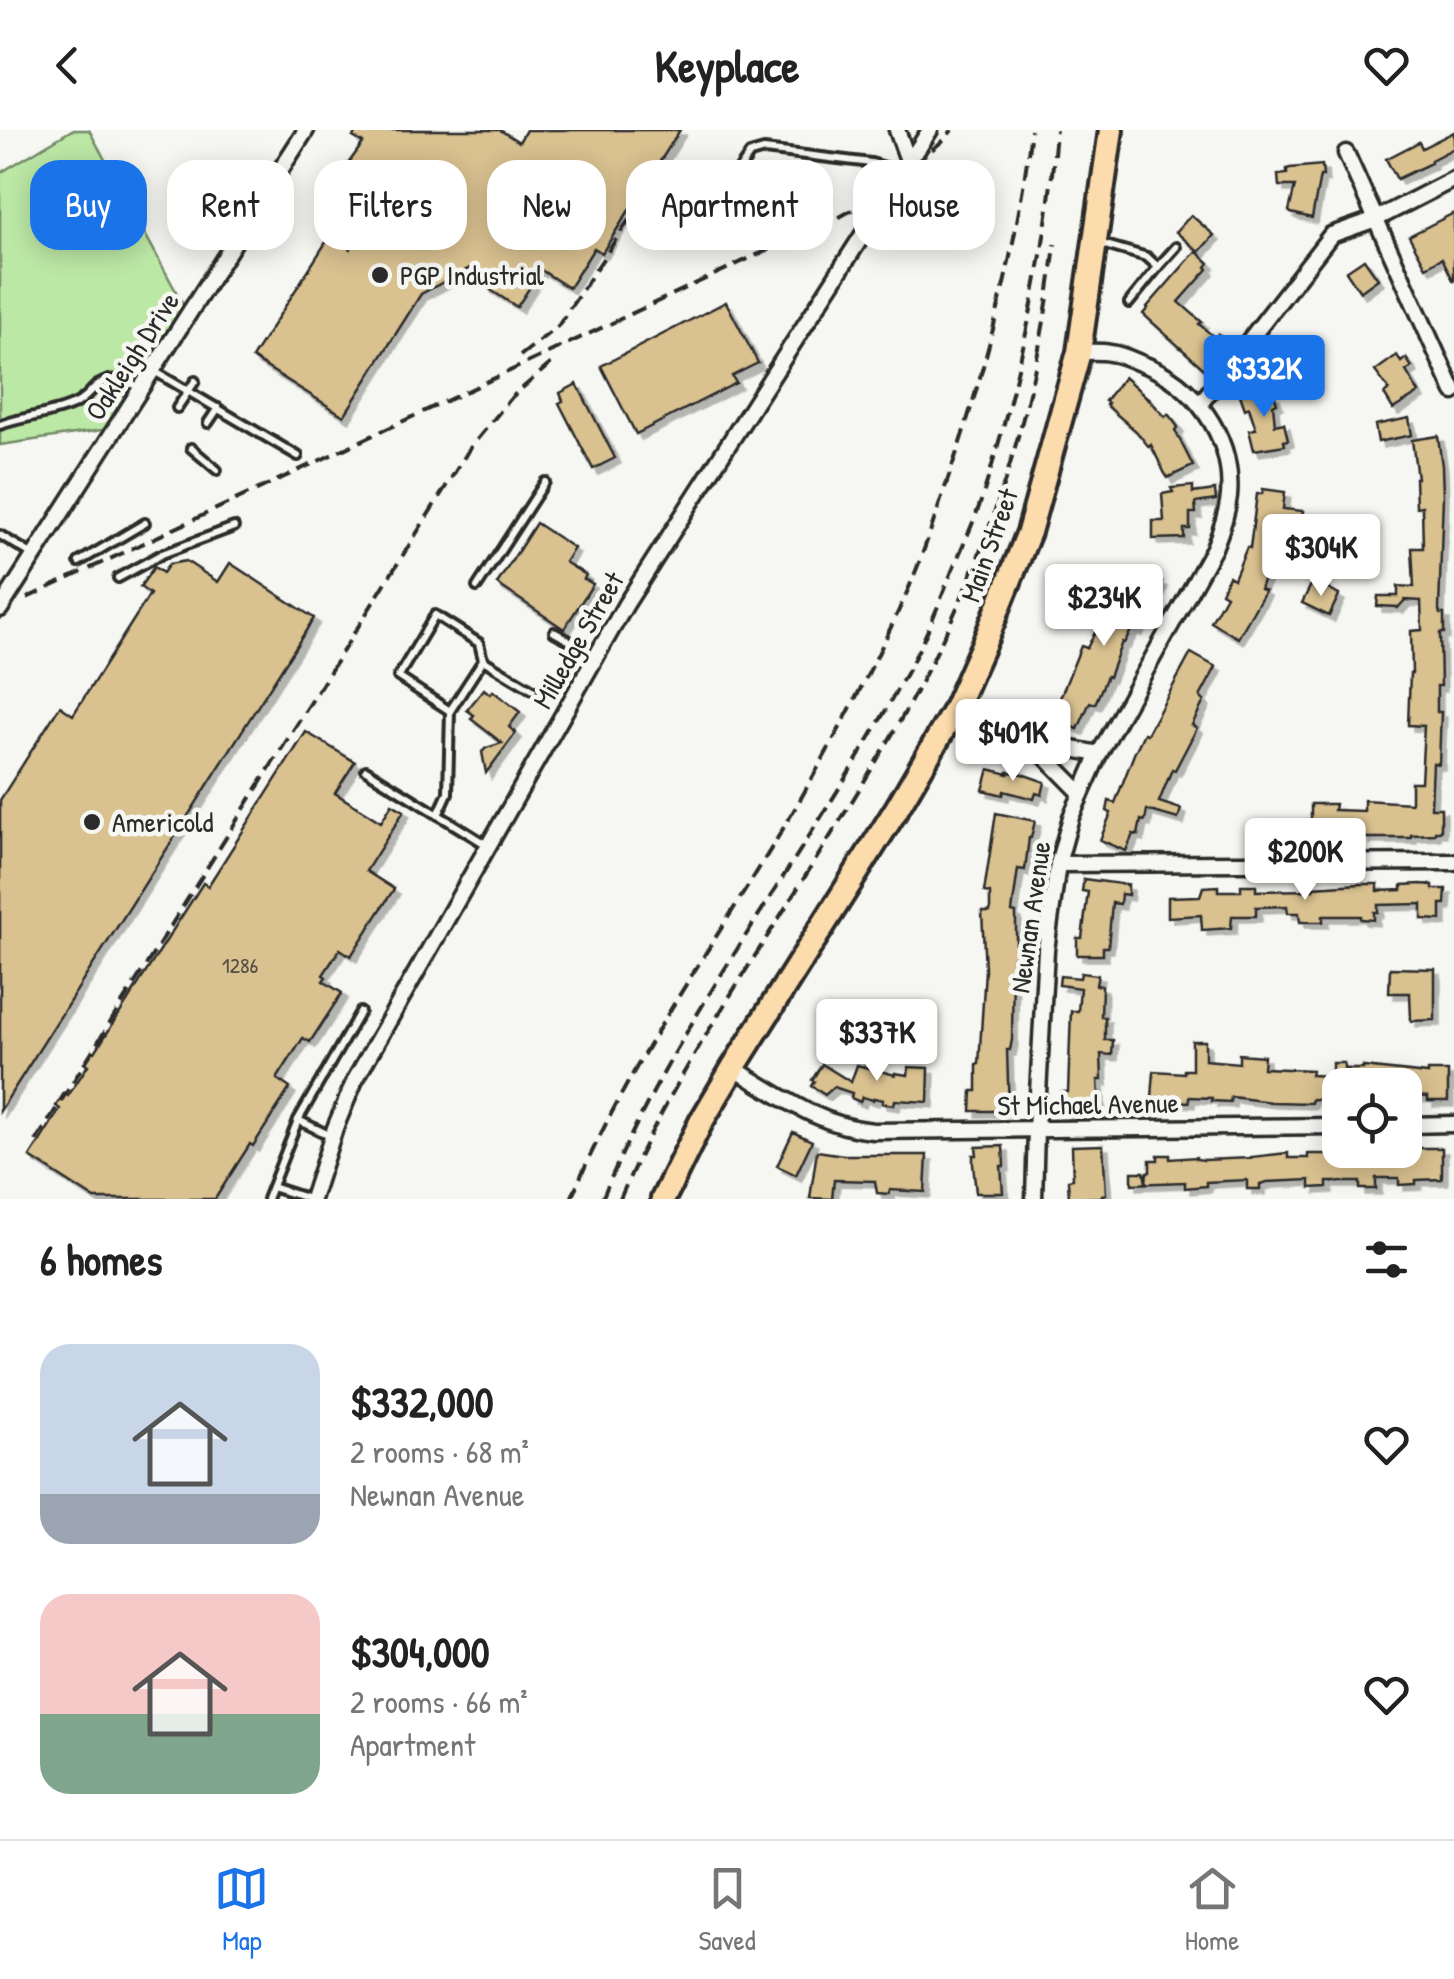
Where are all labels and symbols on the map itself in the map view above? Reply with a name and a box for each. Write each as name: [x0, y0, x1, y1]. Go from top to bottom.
place label: PGP Industrial: [400, 256, 545, 294]
marker: PGP Industrial: [369, 264, 391, 286]
street label: Oakleigh Drive: [76, 284, 188, 428]
pin: $332K: [1194, 335, 1334, 420]
street label: Main Street: [951, 483, 1027, 607]
pin: $304K: [1251, 514, 1391, 599]
street label: Milledge Street: [523, 564, 633, 715]
pin: $234K: [1034, 564, 1174, 649]
pin: $401K: [943, 699, 1083, 784]
place label: Americold: [112, 803, 213, 841]
marker: Americold: [81, 811, 103, 833]
pin: $200K: [1235, 818, 1375, 903]
street label: Newnan Avenue: [1001, 839, 1059, 995]
house number: 1286: [222, 950, 259, 980]
pin: $337K: [807, 999, 947, 1084]
street label: St Michael Avenue: [997, 1083, 1179, 1125]

